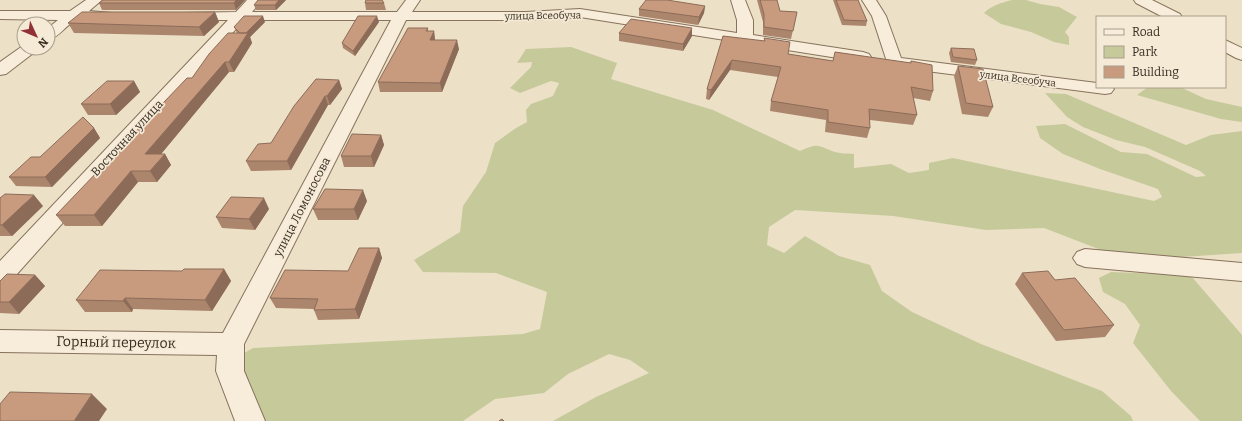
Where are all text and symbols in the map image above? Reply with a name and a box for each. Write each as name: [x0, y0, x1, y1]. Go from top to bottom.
street label: улица Всеобуча: [504, 8, 582, 23]
north arrow: [16, 16, 56, 56]
legend: [1096, 16, 1226, 88]
text: Road: [1132, 25, 1160, 39]
text: N: [35, 35, 50, 51]
text: Park: [1132, 45, 1158, 59]
text: Building: [1132, 65, 1179, 79]
street label: улица Всеобуча: [978, 67, 1057, 90]
street label: Восточная улица: [88, 97, 166, 179]
street label: улица Ломоносова: [270, 154, 333, 260]
street label: Горный переулок: [56, 333, 177, 352]

